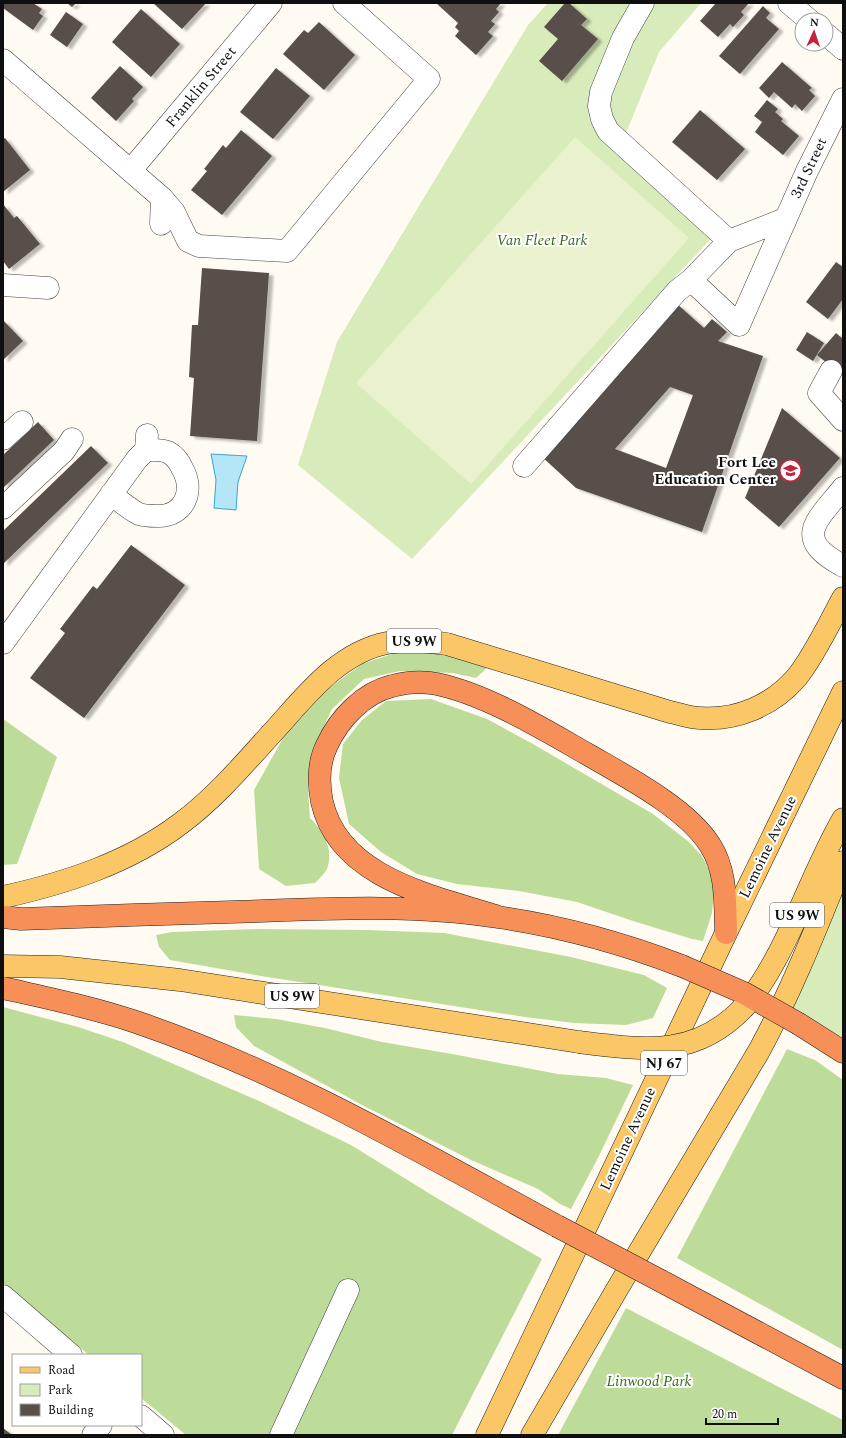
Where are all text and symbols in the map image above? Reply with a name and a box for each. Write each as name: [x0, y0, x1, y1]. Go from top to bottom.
north arrow: [794, 12, 834, 52]
text: N: [810, 14, 819, 31]
street label: Franklin Street: [160, 41, 242, 133]
street label: 3rd Street: [785, 134, 833, 202]
park label: Van Fleet Park: [496, 229, 588, 252]
place label: Fort Lee Education Center: [654, 451, 777, 491]
school or university icon: Fort Lee Education Center: [778, 458, 804, 484]
road number: US 9W: [387, 629, 441, 653]
street label: Lemoine Avenue: [733, 792, 803, 902]
road number: US 9W: [770, 903, 824, 927]
road number: US 9W: [265, 984, 319, 1008]
road number: NJ 67: [641, 1051, 687, 1075]
street label: Lemoine Avenue: [594, 1084, 662, 1194]
legend: [12, 1354, 142, 1426]
text: Road: [48, 1361, 75, 1380]
park label: Linwood Park: [606, 1370, 692, 1393]
text: Park: [48, 1381, 73, 1400]
scale bar: [706, 1400, 778, 1426]
text: Building: [48, 1401, 94, 1420]
text: 20 m: [712, 1405, 737, 1424]

